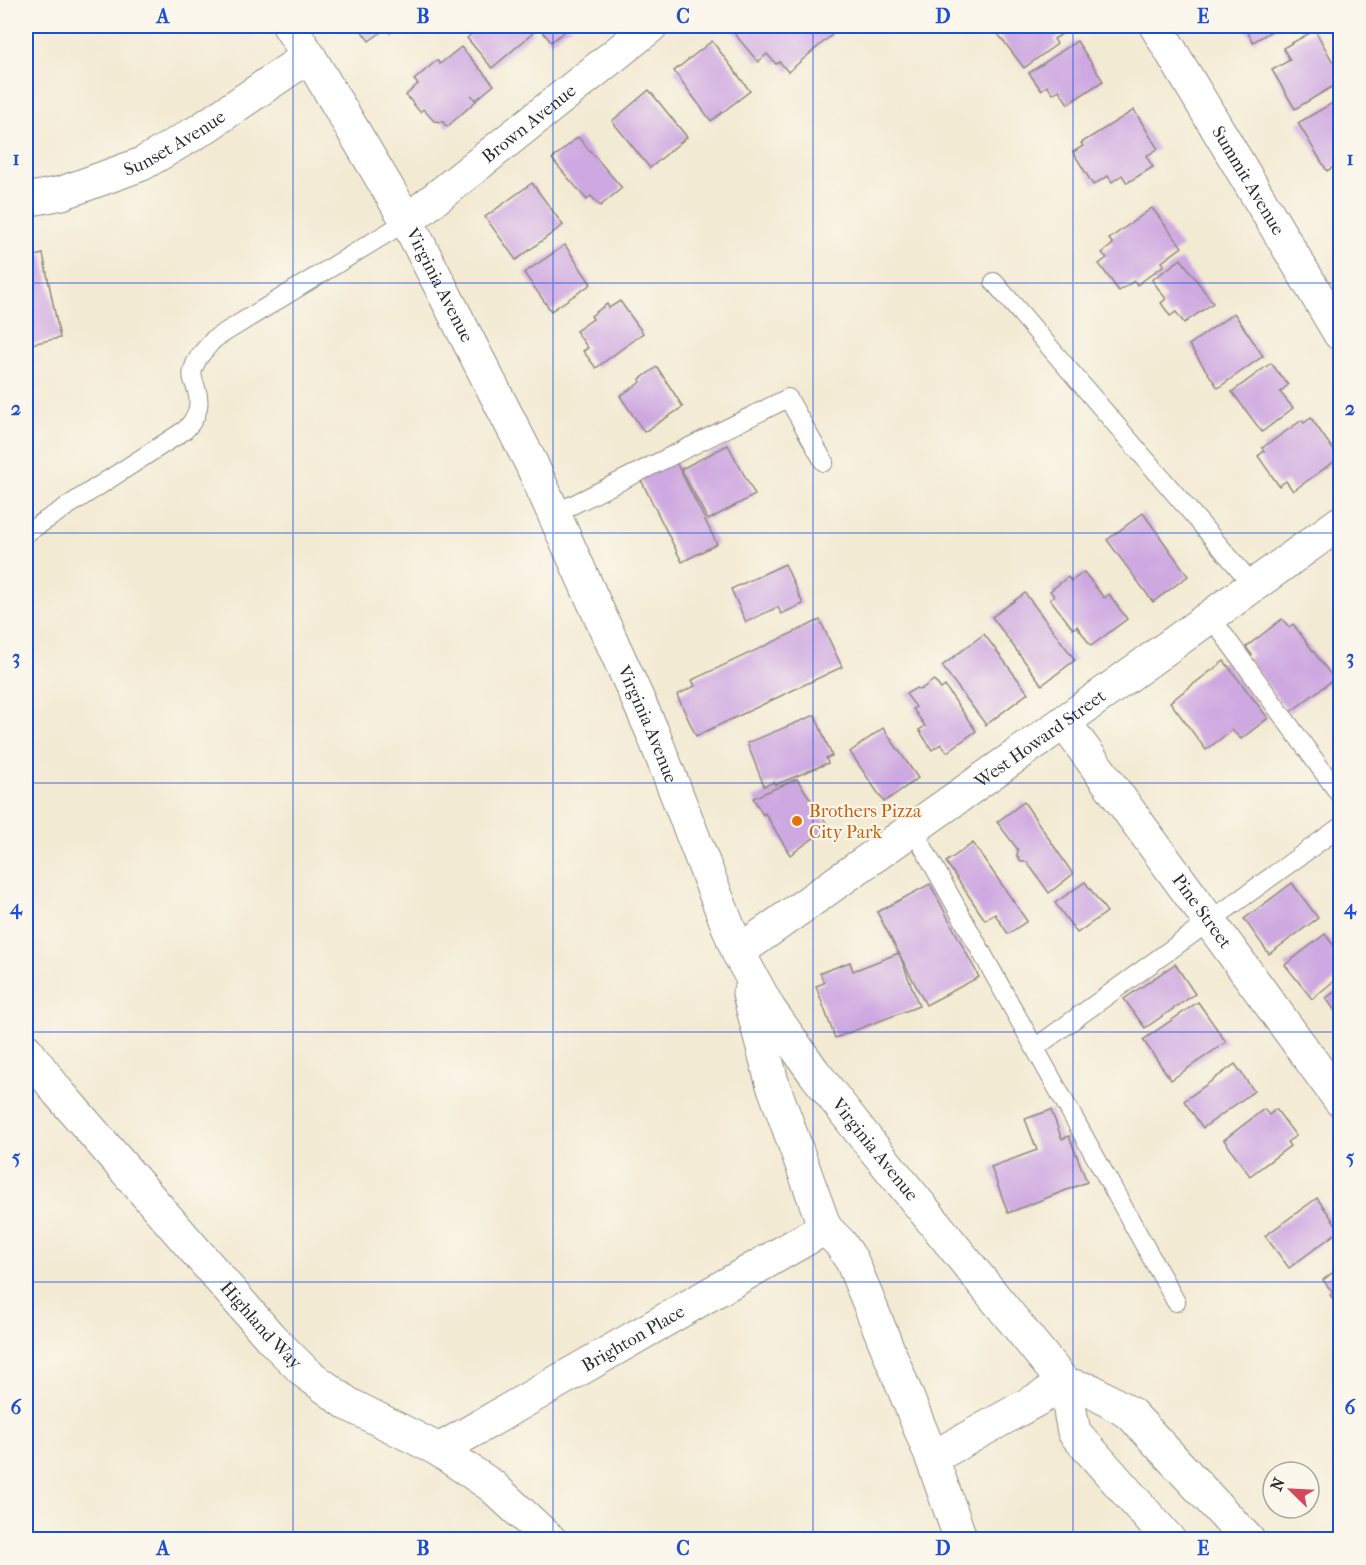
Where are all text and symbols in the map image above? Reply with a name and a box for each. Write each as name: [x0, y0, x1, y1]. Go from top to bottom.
text: A: [155, 5, 171, 28]
text: B: [416, 5, 430, 28]
text: C: [676, 5, 690, 28]
text: D: [935, 5, 951, 28]
text: E: [1197, 5, 1209, 28]
street label: Brown Avenue: [478, 80, 580, 167]
street label: Sunset Avenue: [121, 106, 229, 180]
street label: Summit Avenue: [1208, 122, 1289, 239]
text: 1: [12, 147, 20, 170]
text: 1: [1346, 147, 1354, 170]
street label: Virginia Avenue: [401, 223, 478, 346]
text: 2: [11, 397, 21, 420]
text: 2: [1345, 397, 1355, 420]
text: 3: [12, 646, 20, 669]
text: 3: [1346, 646, 1354, 669]
street label: Virginia Avenue: [613, 661, 682, 786]
street label: West Howard Street: [970, 685, 1110, 793]
place label: Brothers Pizza City Park: [809, 801, 922, 843]
marker: Brothers Pizza City Park: [790, 814, 804, 828]
street label: Pine Street: [1168, 870, 1236, 953]
text: 4: [9, 896, 23, 920]
text: 4: [1343, 896, 1357, 920]
street label: Virginia Avenue: [827, 1093, 923, 1205]
text: 5: [12, 1146, 21, 1169]
text: 5: [1346, 1146, 1355, 1169]
street label: Highland Way: [216, 1277, 307, 1374]
street label: Brighton Place: [578, 1301, 688, 1376]
text: 6: [11, 1396, 23, 1419]
text: 6: [1345, 1396, 1357, 1419]
north arrow: [1261, 1460, 1321, 1520]
text: N: [1267, 1474, 1289, 1494]
text: A: [155, 1537, 171, 1560]
text: B: [416, 1537, 430, 1560]
text: C: [676, 1537, 690, 1560]
text: D: [935, 1537, 951, 1560]
text: E: [1197, 1537, 1209, 1560]

